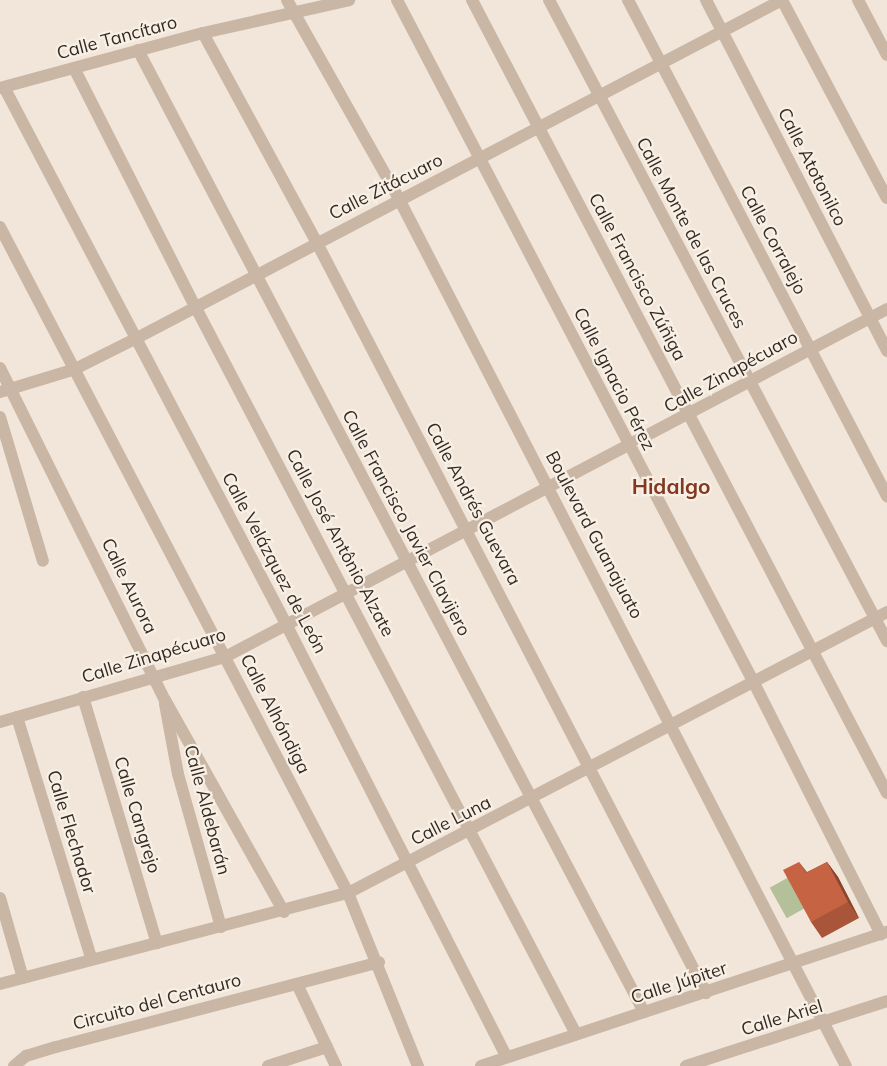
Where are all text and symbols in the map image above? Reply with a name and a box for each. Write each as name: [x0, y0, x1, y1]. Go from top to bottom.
street label: Calle Tancítaro: [54, 12, 180, 64]
street label: Calle Atotonilco: [773, 104, 851, 230]
street label: Calle Monte de las Cruces: [631, 134, 751, 332]
street label: Calle Zitácuaro: [326, 149, 446, 225]
street label: Calle Corralejo: [735, 182, 811, 298]
street label: Calle Francisco Zúñiga: [584, 189, 690, 365]
street label: Calle Ignacio Pérez: [569, 304, 659, 454]
street label: Calle Zinapécuaro: [660, 326, 802, 418]
street label: Calle Francisco Javier Clavijero: [337, 406, 475, 640]
street label: Calle Andrés Guevara: [421, 419, 525, 589]
street label: Calle José Antônio Alzate: [281, 446, 399, 640]
street label: Boulevard Guanajuato: [541, 448, 647, 622]
street label: Calle Velázquez de León: [217, 469, 331, 657]
district label: Hidalgo: [632, 473, 710, 499]
street label: Calle Aurora: [97, 535, 161, 637]
street label: Calle Zinapécuaro: [79, 624, 229, 688]
street label: Calle Alhóndiga: [236, 651, 314, 777]
street label: Calle Aldebarán: [179, 743, 235, 877]
street label: Calle Cangrejo: [109, 754, 165, 876]
street label: Calle Flechador: [42, 768, 100, 896]
street label: Calle Luna: [407, 792, 495, 850]
street label: Calle Júpiter: [628, 957, 730, 1009]
street label: Circuito del Centauro: [70, 969, 244, 1035]
street label: Calle Ariel: [739, 995, 825, 1041]

